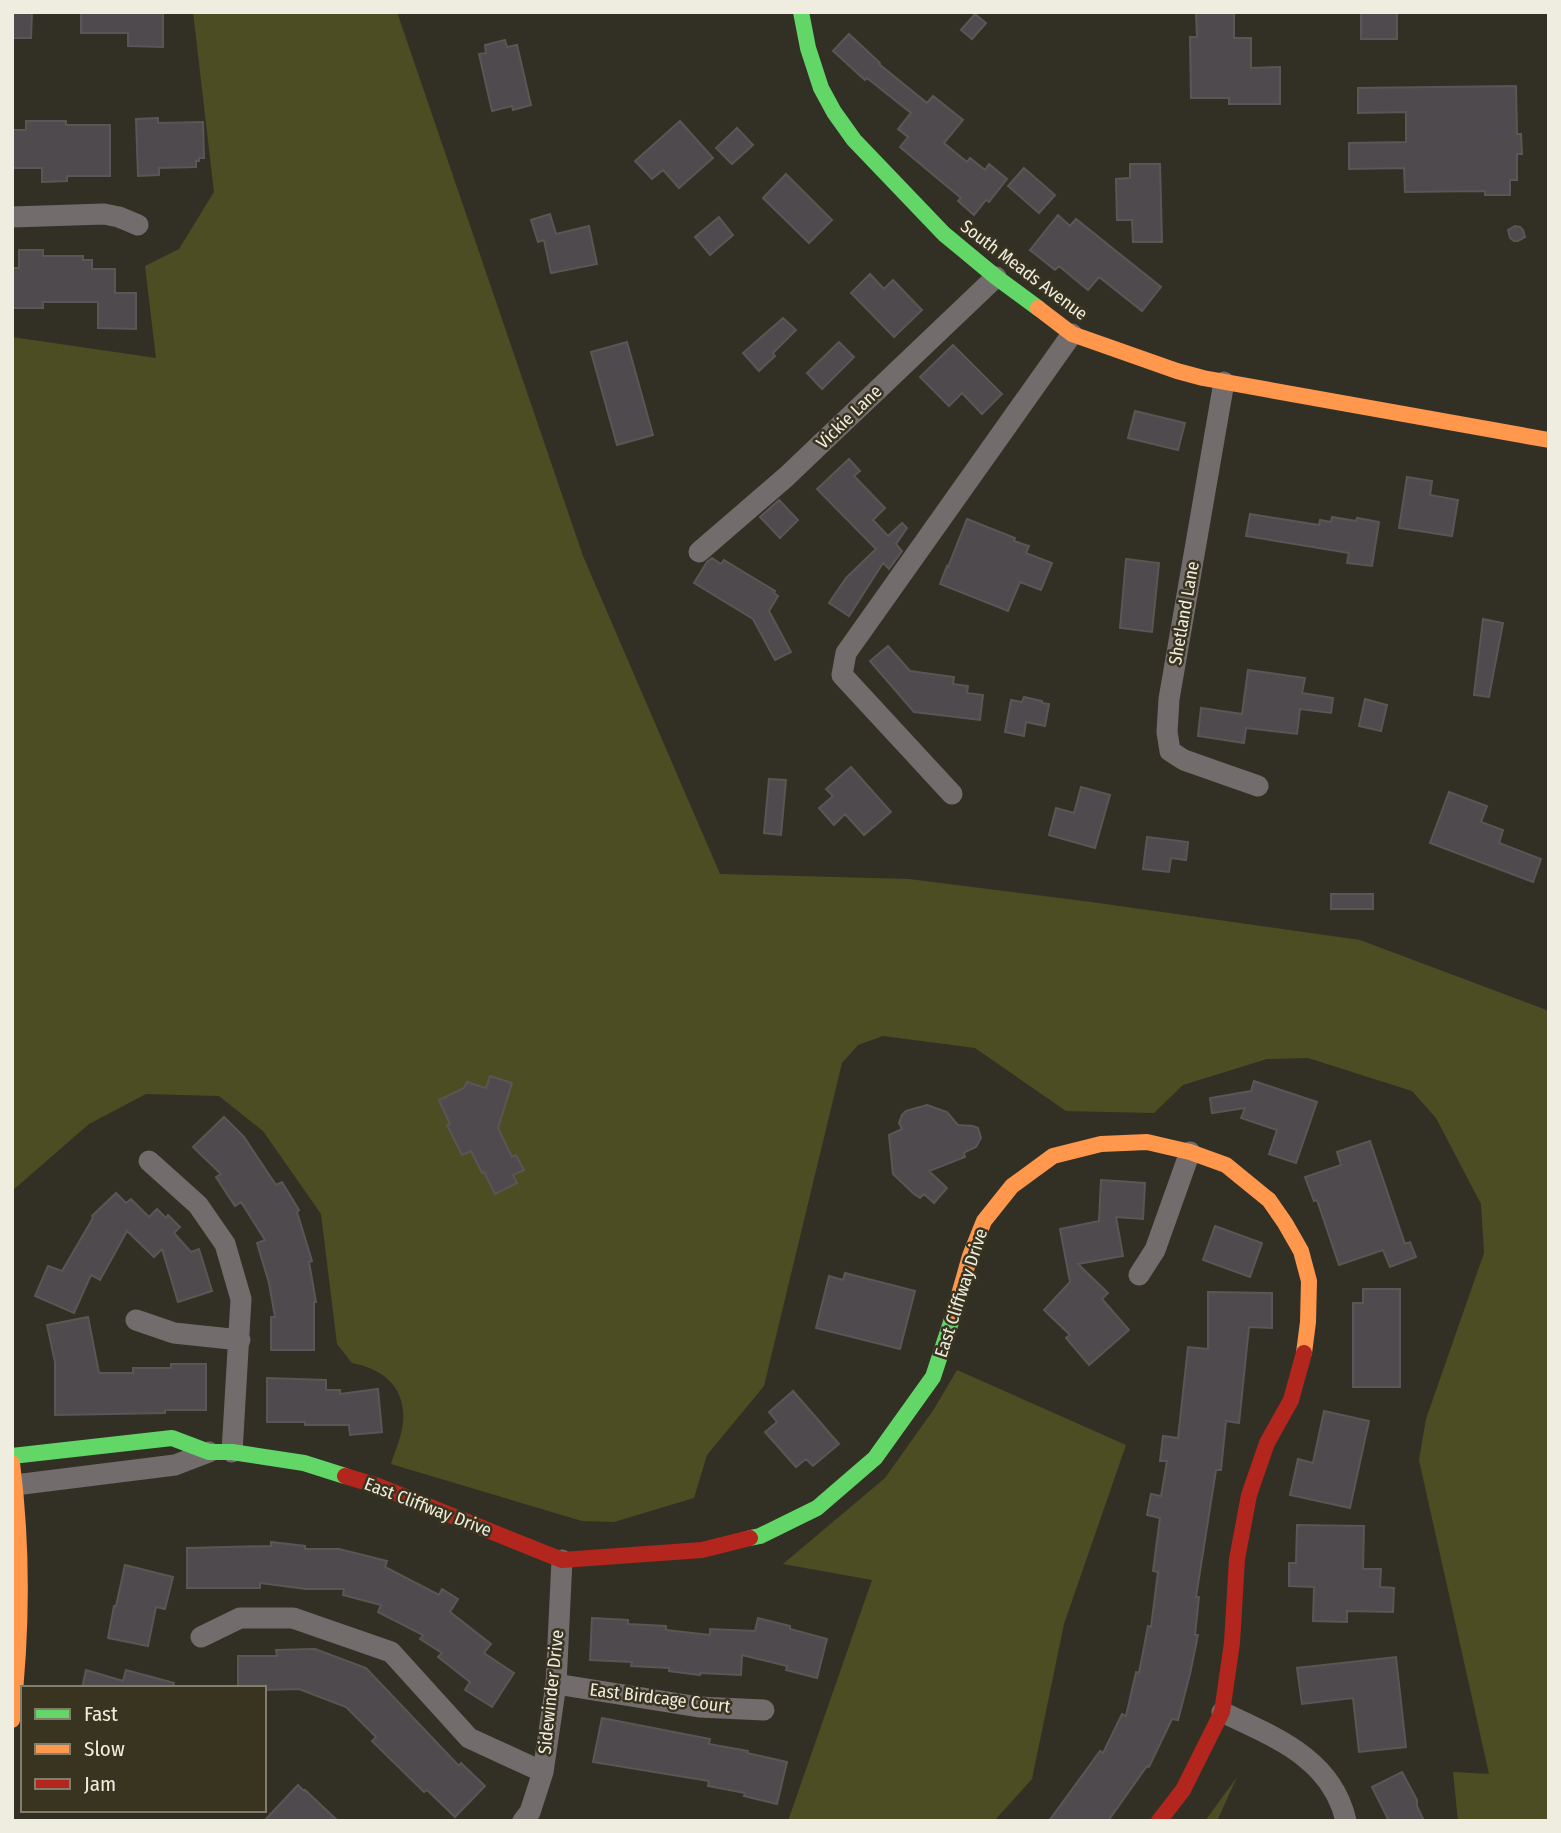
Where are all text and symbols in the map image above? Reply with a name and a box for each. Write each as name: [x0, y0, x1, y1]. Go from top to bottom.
street label: South Meads Avenue: [956, 215, 1092, 325]
street label: Vickie Lane: [812, 380, 886, 454]
street label: Shetland Lane: [1164, 559, 1204, 667]
street label: East Cliffway Drive: [930, 1226, 992, 1360]
street label: East Cliffway Drive: [361, 1473, 495, 1541]
street label: Sidewinder Drive: [534, 1629, 568, 1755]
street label: East Birdcage Court: [588, 1678, 732, 1718]
legend: [21, 1686, 266, 1812]
text: Fast: [84, 1701, 118, 1727]
text: Slow: [84, 1736, 125, 1762]
text: Jam: [84, 1771, 116, 1797]

